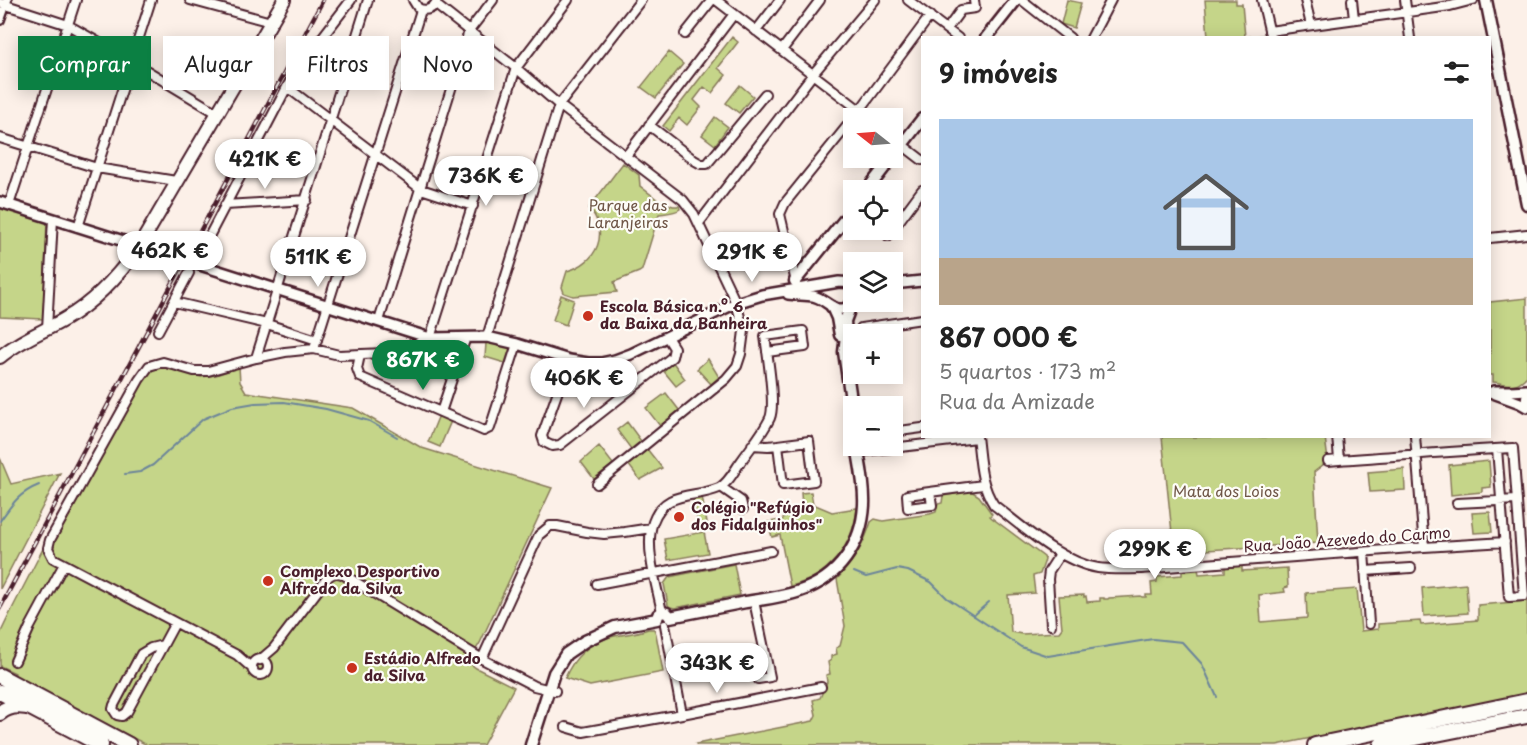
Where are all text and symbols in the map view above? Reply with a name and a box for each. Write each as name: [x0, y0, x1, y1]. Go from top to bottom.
chip: Comprar: [18, 36, 151, 90]
chip: Alugar: [163, 36, 274, 90]
chip: Filtros: [286, 36, 389, 90]
chip: Novo: [401, 36, 494, 90]
text: 9 imóveis: [939, 53, 1058, 92]
icon: filters: [1440, 56, 1473, 89]
north arrow: [843, 108, 903, 168]
map controls: [843, 108, 903, 456]
pin: 421K €: [216, 139, 314, 190]
text: 421K €: [229, 143, 301, 173]
pin: 736K €: [437, 156, 535, 207]
icon: home: [1152, 158, 1260, 266]
text: 736K €: [448, 160, 524, 190]
button: locate: [843, 180, 903, 240]
park label: Parque das Laranjeiras: [588, 193, 669, 233]
pin: 462K €: [121, 231, 219, 282]
pin: 291K €: [703, 232, 801, 283]
text: 462K €: [131, 235, 209, 265]
text: 291K €: [716, 236, 788, 266]
pin: 511K €: [269, 237, 367, 288]
text: 511K €: [284, 241, 352, 271]
button: layers: [843, 252, 903, 312]
place label: Escola Básica n.º 6 da Baixa da Banheira: [600, 294, 768, 334]
marker: Escola Básica n.º 6 da Baixa da Banheira: [581, 309, 595, 323]
text: 867 000 €: [939, 317, 1078, 356]
button: +: [843, 324, 903, 384]
pin: 867K €: [374, 340, 472, 391]
text: 867K €: [386, 344, 460, 374]
text: 5 quartos · 173 m²: [939, 356, 1116, 386]
pin: 406K €: [535, 358, 633, 409]
text: 406K €: [544, 362, 624, 392]
text: Rua da Amizade: [939, 386, 1095, 416]
button: −: [843, 396, 903, 456]
park label: Mata dos Loios: [1173, 479, 1279, 502]
place label: Colégio "Refúgio dos Fidalguinhos": [691, 495, 822, 535]
marker: Colégio "Refúgio dos Fidalguinhos": [672, 510, 686, 524]
street label: Rua João Azevedo do Carmo: [1243, 520, 1451, 557]
pin: 299K €: [1106, 529, 1204, 580]
text: 299K €: [1118, 533, 1192, 563]
place label: Complexo Desportivo Alfredo da Silva: [280, 559, 440, 599]
marker: Complexo Desportivo Alfredo da Silva: [261, 574, 275, 588]
pin: 343K €: [668, 643, 766, 694]
place label: Estádio Alfredo da Silva: [364, 646, 481, 686]
text: 343K €: [679, 647, 755, 677]
marker: Estádio Alfredo da Silva: [345, 661, 359, 675]

